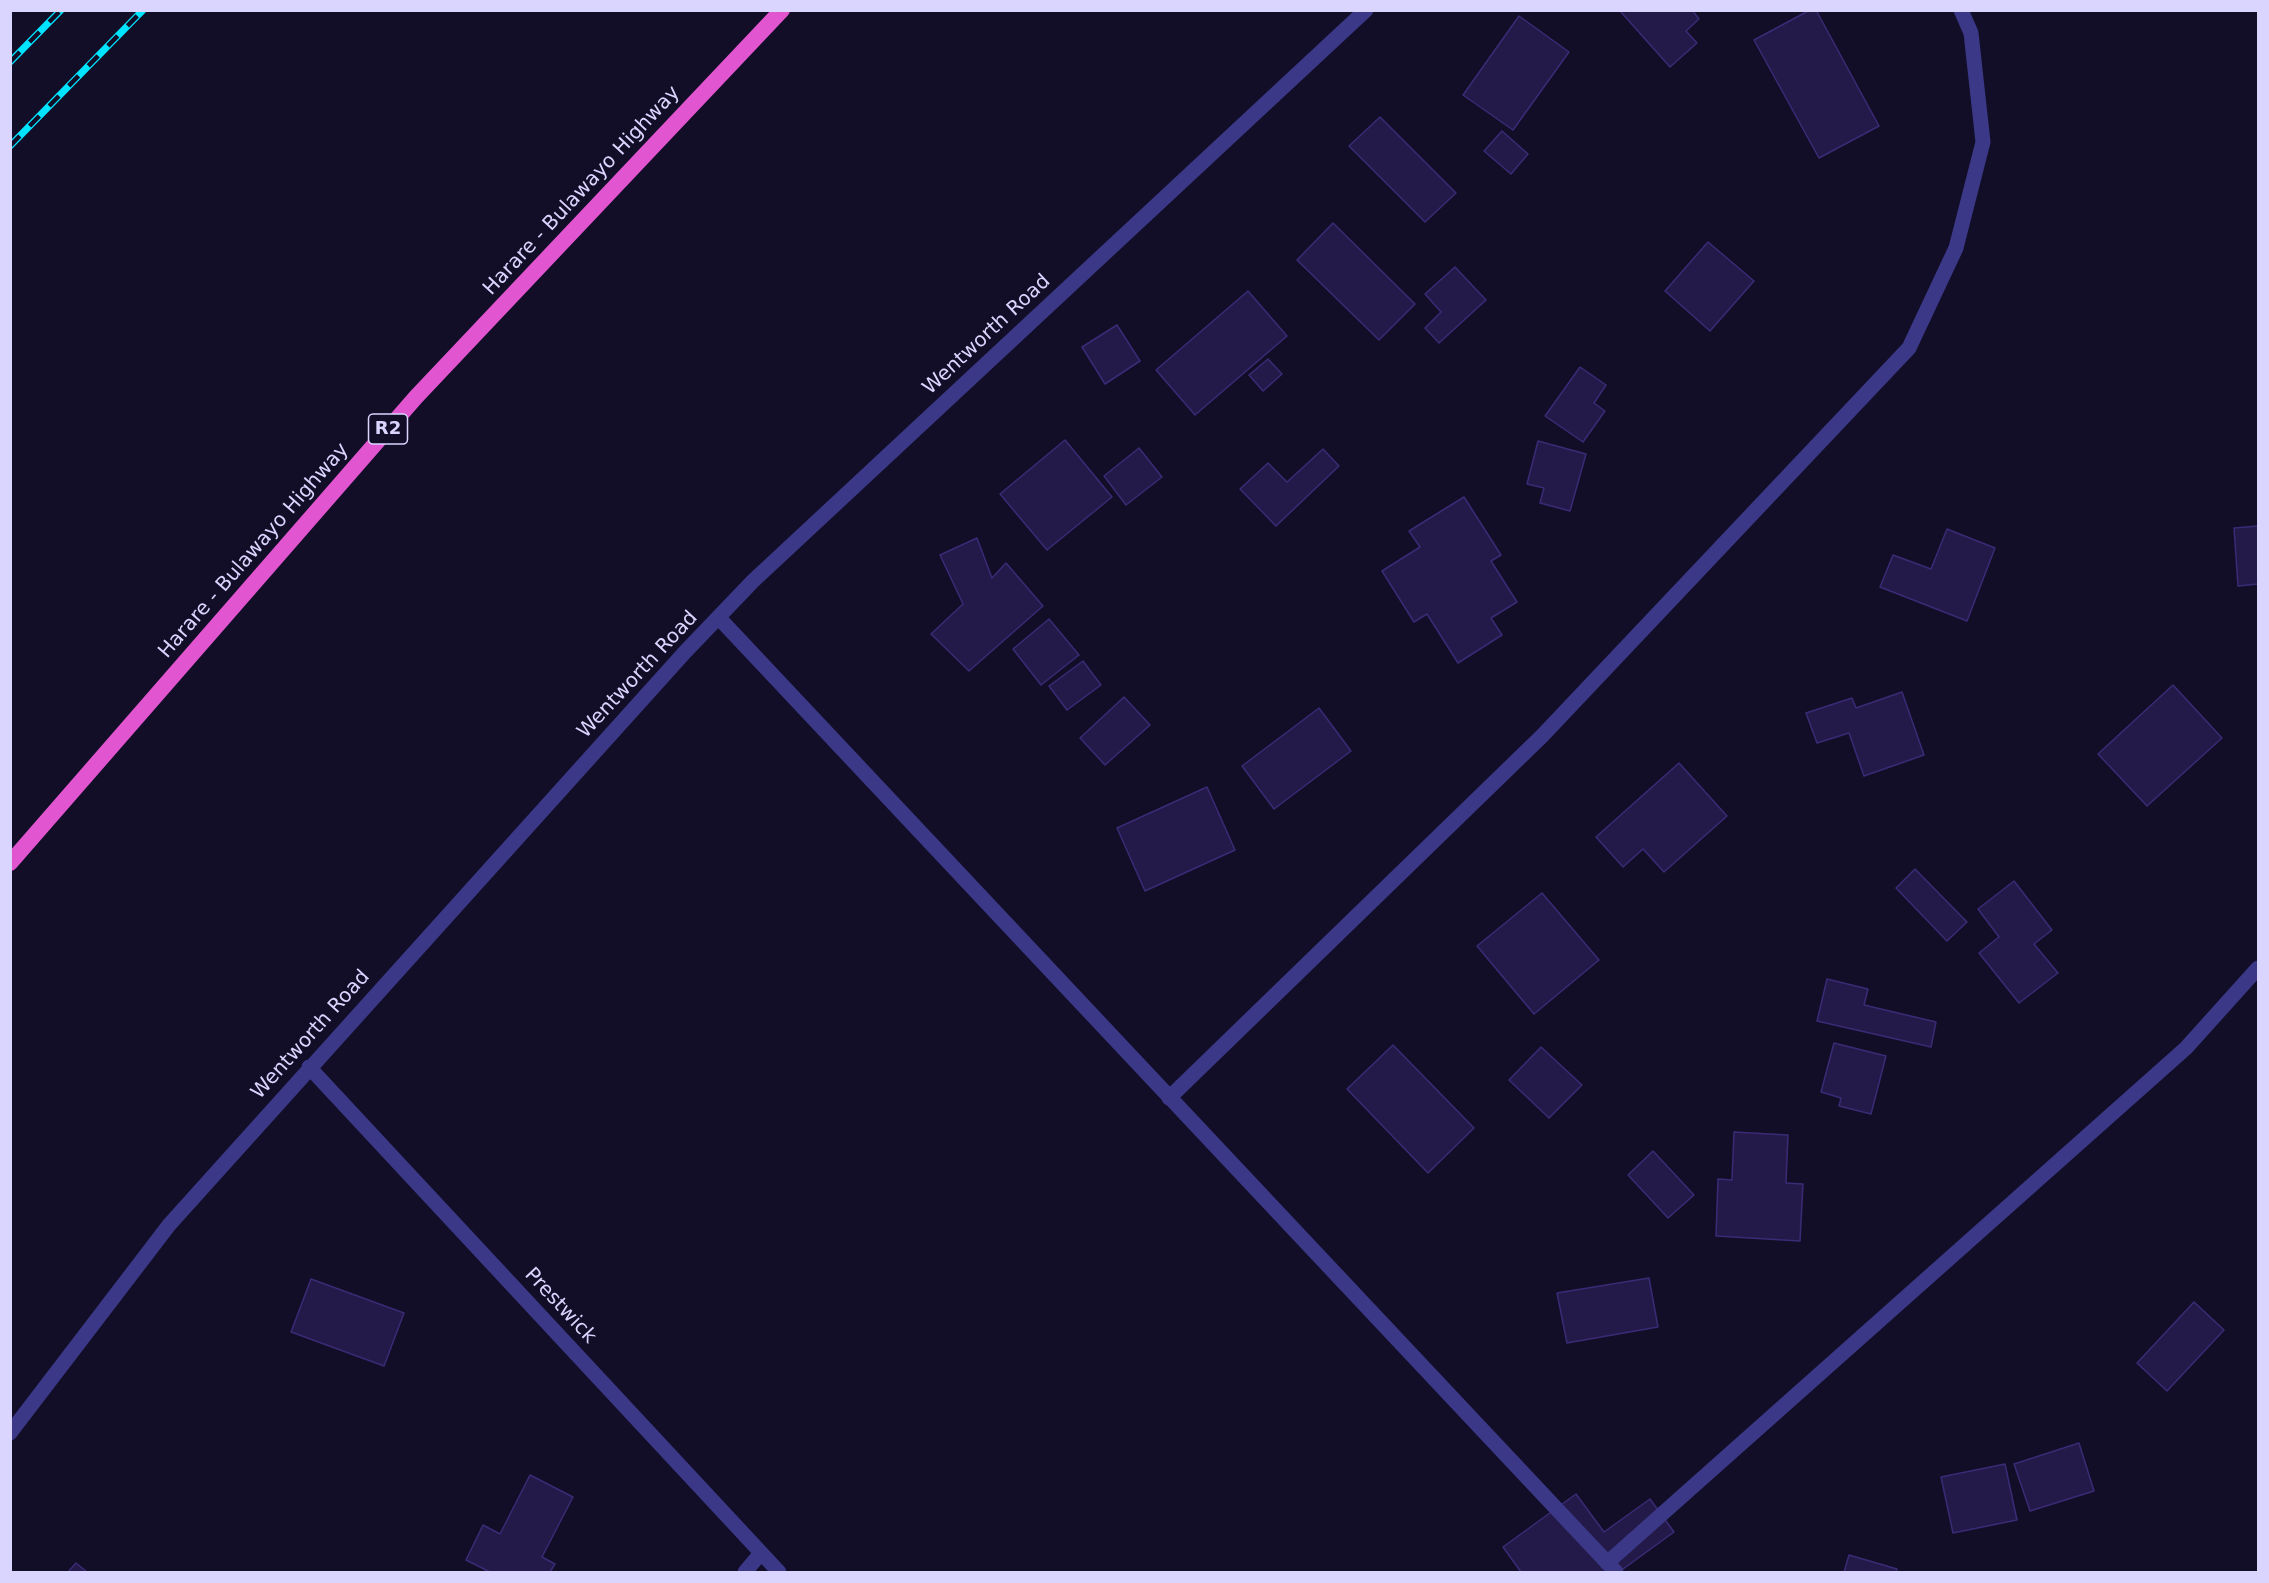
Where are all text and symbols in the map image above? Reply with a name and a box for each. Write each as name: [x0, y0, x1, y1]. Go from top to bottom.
street label: Harare - Bulawayo Highway: [479, 81, 685, 301]
street label: Wentworth Road: [918, 270, 1056, 400]
road number: R2: [368, 414, 408, 444]
street label: Harare - Bulawayo Highway: [154, 438, 354, 664]
street label: Wentworth Road: [573, 606, 703, 744]
street label: Wentworth Road: [247, 966, 375, 1104]
street label: Prestwick: [519, 1263, 601, 1349]

